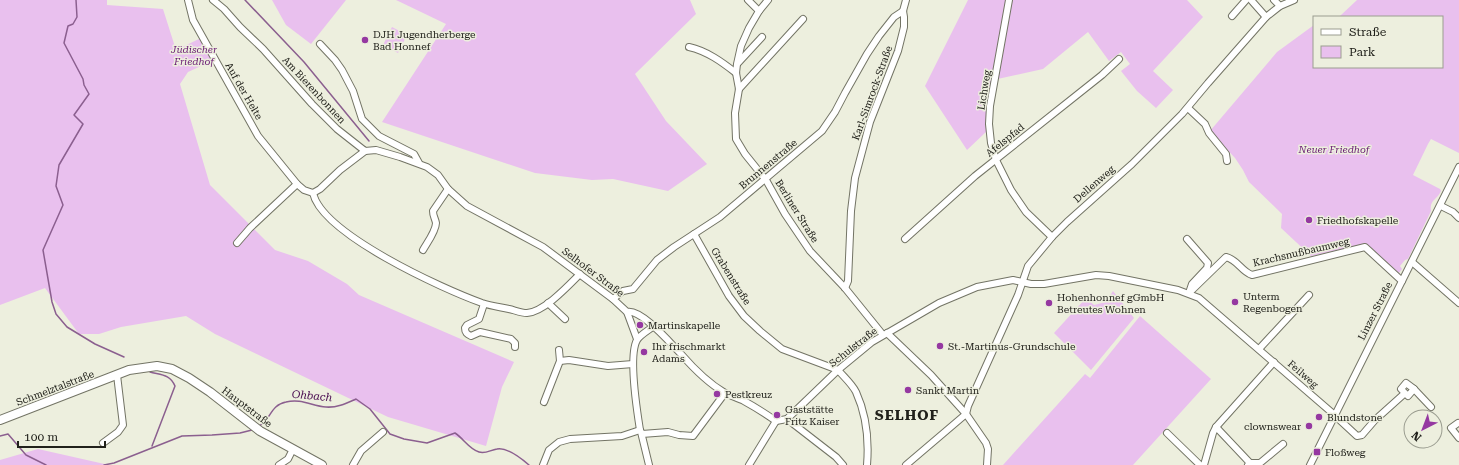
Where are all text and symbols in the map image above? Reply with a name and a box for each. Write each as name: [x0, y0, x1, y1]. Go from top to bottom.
legend: [1313, 16, 1443, 68]
text: Straße: [1349, 25, 1387, 39]
place label: DJH Jugendherberge Bad Honnef: [373, 29, 476, 52]
marker: DJH Jugendherberge Bad Honnef: [360, 35, 370, 45]
park label: Jüdischer Friedhof: [170, 44, 218, 67]
street label: Karl-Simrock-Straße: [850, 44, 894, 142]
text: Park: [1349, 45, 1376, 59]
street label: Am Bierenbonnen: [280, 54, 348, 126]
street label: Auf der Helte: [223, 61, 265, 122]
street label: Lichweg: [975, 69, 993, 111]
street label: Afelspfad: [984, 121, 1027, 159]
street label: Brunnenstraße: [737, 136, 799, 191]
park label: Neuer Friedhof: [1298, 144, 1371, 155]
street label: Dellenweg: [1071, 163, 1117, 205]
street label: Berliner Straße: [773, 177, 821, 245]
marker: Friedhofskapelle: [1304, 215, 1314, 225]
place label: Friedhofskapelle: [1317, 215, 1399, 226]
street label: Krachsnußbaumweg: [1252, 236, 1350, 268]
street label: Selhofer Straße: [560, 245, 626, 299]
street label: Grabenstraße: [709, 245, 753, 307]
street label: Linzer Straße: [1356, 280, 1395, 342]
place label: Unterm Regenbogen: [1243, 291, 1303, 314]
place label: Hohenhonnef gGmbH Betreutes Wohnen: [1057, 292, 1164, 315]
marker: Unterm Regenbogen: [1230, 297, 1240, 307]
marker: Hohenhonnef gGmbH Betreutes Wohnen: [1044, 298, 1054, 308]
marker: Martinskapelle: [635, 320, 645, 330]
place label: Martinskapelle: [648, 320, 721, 331]
street label: Schulstraße: [827, 325, 879, 369]
place label: Ihr frischmarkt Adams: [652, 341, 726, 364]
marker: St.-Martinus-Grundschule: [935, 341, 945, 351]
place label: St.-Martinus-Grundschule: [948, 341, 1076, 352]
marker: Ihr frischmarkt Adams: [639, 347, 649, 357]
street label: Feilweg: [1286, 358, 1321, 390]
street label: Schmelztalstraße: [14, 368, 96, 408]
street label: Hauptstraße: [220, 385, 275, 430]
marker: Sankt Martin: [903, 385, 913, 395]
place label: Sankt Martin: [916, 385, 980, 396]
water label: Ohbach: [291, 388, 333, 404]
marker: Pestkreuz: [712, 389, 722, 399]
place label: Pestkreuz: [725, 389, 772, 400]
place label: Gaststätte Fritz Kaiser: [785, 404, 839, 427]
district label: SELHOF: [875, 407, 939, 423]
north arrow: [1403, 409, 1443, 449]
marker: Gaststätte Fritz Kaiser: [772, 410, 782, 420]
marker: Blundstone: [1314, 412, 1324, 422]
place label: Blundstone: [1327, 412, 1383, 423]
place label: clownswear: [1244, 421, 1301, 432]
marker: clownswear: [1304, 421, 1314, 431]
scale bar: [18, 423, 105, 449]
text: N: [1409, 428, 1424, 444]
text: 100 m: [24, 430, 58, 444]
marker: Floßweg: [1312, 447, 1322, 457]
place label: Floßweg: [1325, 447, 1366, 458]

